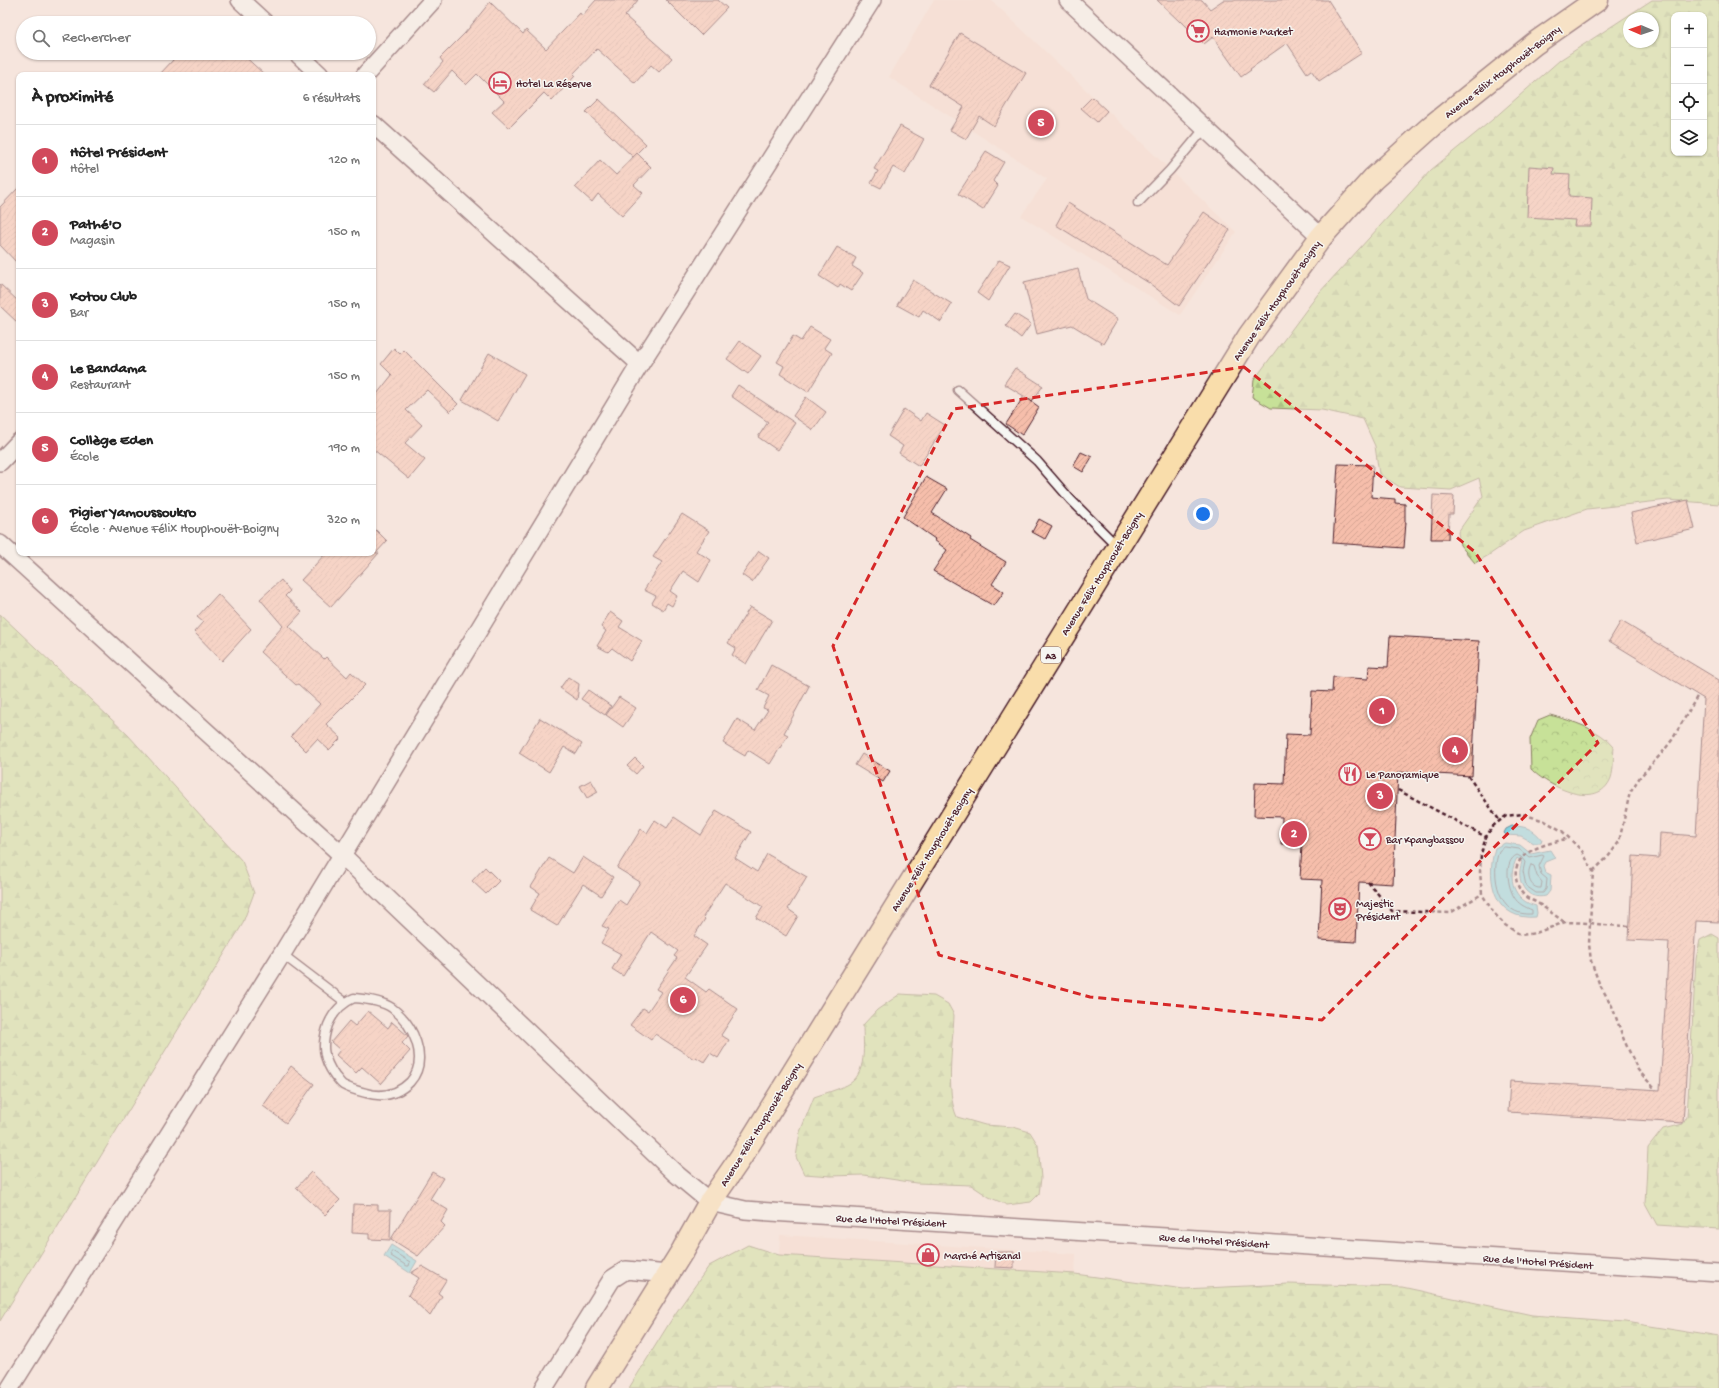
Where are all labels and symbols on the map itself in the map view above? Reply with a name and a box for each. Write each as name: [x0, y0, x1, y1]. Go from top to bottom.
north arrow: [1623, 12, 1659, 48]
supermarket icon: Harmonie Market: [1185, 18, 1211, 44]
street label: Avenue Félix Houphouët-Boigny: [1443, 23, 1564, 122]
place label: Harmonie Market: [1214, 27, 1294, 39]
hotel icon: Hotel La Réserve: [487, 70, 513, 96]
place label: Hotel La Réserve: [516, 79, 592, 91]
pin: 5: [1028, 108, 1054, 138]
street label: Avenue Félix Houphouët-Boigny: [1231, 238, 1324, 363]
your location: [1193, 504, 1213, 524]
street label: Avenue Félix Houphouët-Boigny: [1060, 509, 1146, 638]
road number: A3: [1041, 647, 1061, 663]
pin: 1: [1369, 696, 1395, 726]
pin: 4: [1442, 735, 1468, 765]
restaurant icon: Le Panoramique: [1337, 761, 1363, 787]
place label: Le Panoramique: [1366, 770, 1439, 782]
pin: 3: [1367, 781, 1393, 811]
street label: Avenue Félix Houphouët-Boigny: [890, 785, 976, 914]
pin: 2: [1281, 819, 1307, 849]
bar icon: Bar Kpangbassou: [1357, 826, 1383, 852]
place label: Bar Kpangbassou: [1385, 835, 1464, 847]
theatre icon: Majestic Président: [1327, 896, 1353, 922]
place label: Majestic Président: [1355, 899, 1401, 924]
pin: 6: [670, 985, 696, 1015]
street label: Avenue Félix Houphouët-Boigny: [719, 1060, 805, 1189]
street label: Rue de l'Hotel Président: [836, 1213, 948, 1231]
street label: Rue de l'Hotel Président: [1158, 1232, 1271, 1252]
shop icon: Marché Artisanal: [915, 1242, 941, 1268]
place label: Marché Artisanal: [944, 1251, 1021, 1263]
street label: Rue de l'Hotel Président: [1482, 1253, 1595, 1273]

